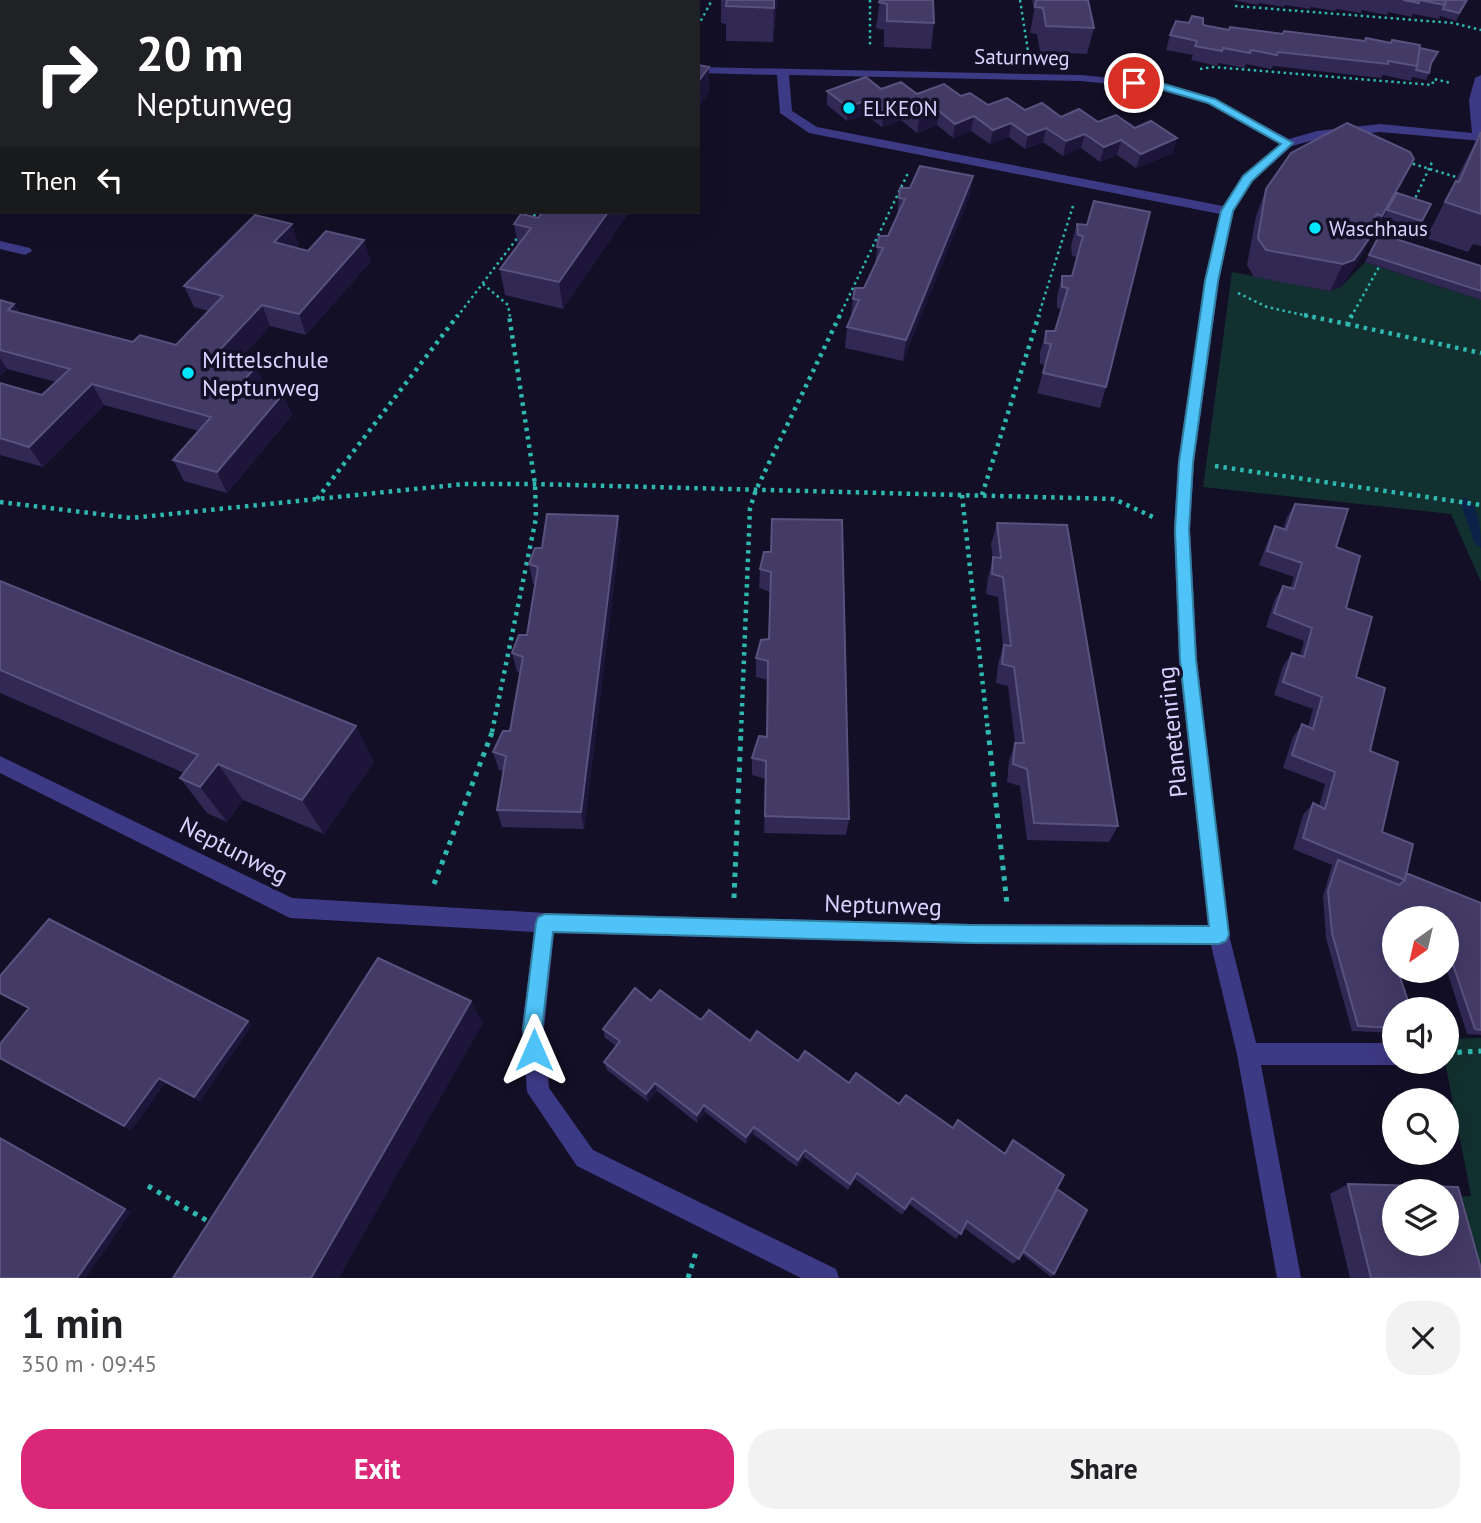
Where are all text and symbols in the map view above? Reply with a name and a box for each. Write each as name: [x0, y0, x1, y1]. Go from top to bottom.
text: 20 m: [136, 21, 243, 85]
icon: right: [21, 28, 112, 119]
street label: Saturnweg: [974, 43, 1070, 71]
pin: [1104, 53, 1164, 113]
icon: arrive: [1115, 64, 1153, 102]
text: Neptunweg: [136, 83, 293, 125]
place label: ELKEON: [863, 95, 938, 122]
marker: ELKEON: [841, 100, 857, 116]
icon: left: [91, 161, 129, 199]
text: Then: [21, 164, 77, 197]
place label: Waschhaus: [1329, 215, 1428, 242]
marker: Waschhaus: [1307, 220, 1323, 236]
place label: Mittelschule Neptunweg: [202, 344, 329, 403]
marker: Mittelschule Neptunweg: [180, 365, 196, 381]
street label: Planetenring: [1150, 665, 1194, 799]
street label: Neptunweg: [175, 809, 293, 891]
street label: Neptunweg: [824, 887, 942, 923]
north arrow: [1382, 906, 1460, 984]
map controls: [1382, 906, 1459, 1256]
button: sound: [1382, 997, 1459, 1074]
position arrow: [497, 1013, 571, 1087]
button: search: [1382, 1088, 1459, 1165]
button: layers: [1382, 1179, 1459, 1256]
text: 1 min: [21, 1295, 123, 1350]
button: close: [1386, 1301, 1460, 1375]
text: 350 m · 09:45: [21, 1349, 157, 1378]
button: Exit: [21, 1429, 734, 1509]
button: Share: [748, 1429, 1460, 1509]

